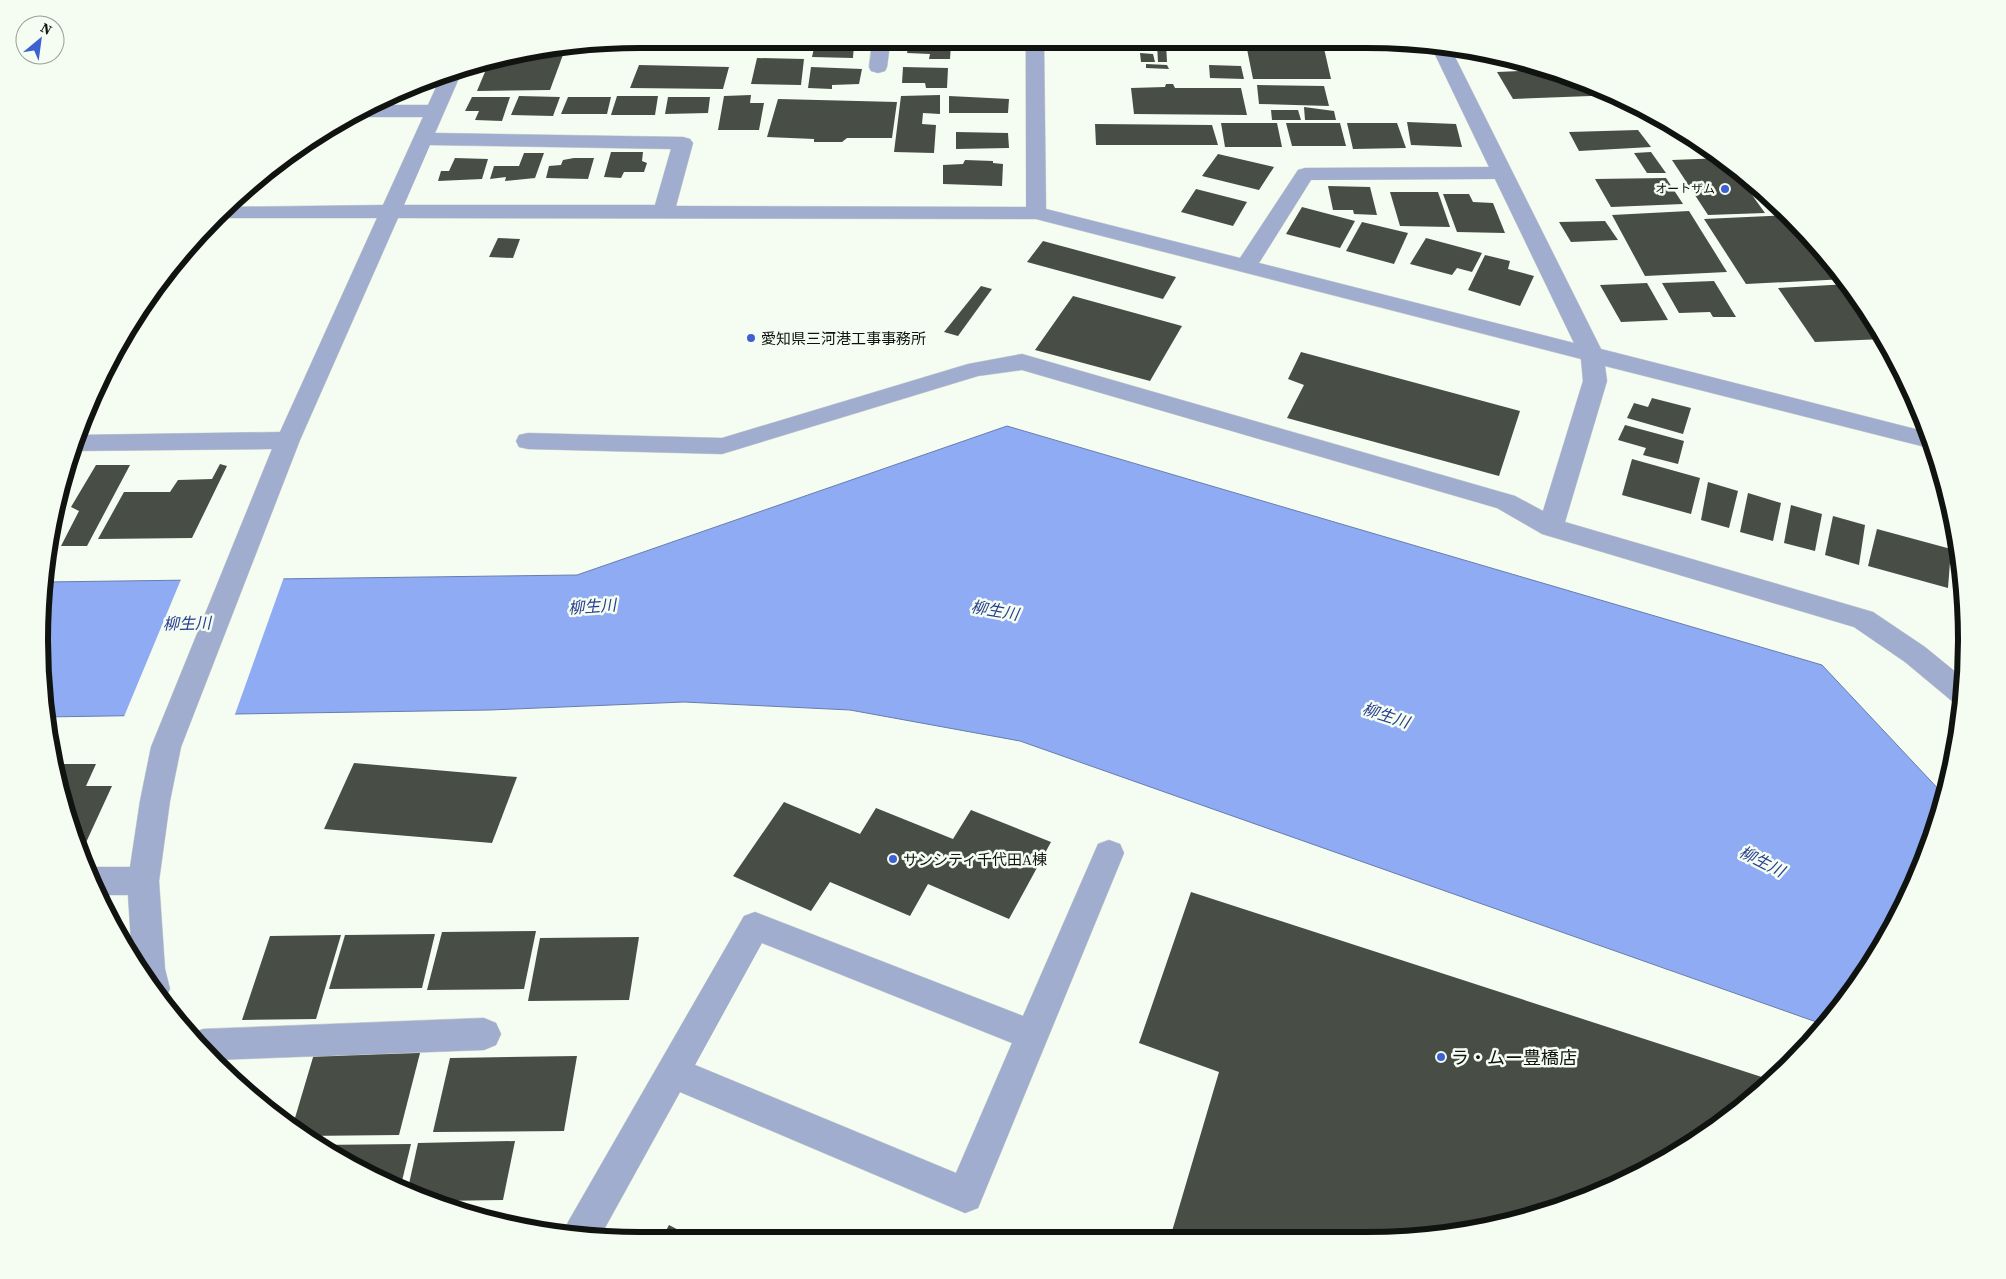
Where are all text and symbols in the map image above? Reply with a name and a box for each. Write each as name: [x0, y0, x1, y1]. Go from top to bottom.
north arrow: [15, 15, 65, 65]
text: N: [37, 17, 56, 40]
place label: オートザム: [1655, 181, 1715, 197]
marker: オートザム: [1719, 183, 1731, 195]
place label: 愛知県三河港工事事務所: [761, 328, 926, 349]
marker: 愛知県三河港工事事務所: [745, 332, 757, 344]
water label: 柳生川: [567, 593, 619, 619]
water label: 柳生川: [969, 595, 1023, 625]
water label: 柳生川: [163, 612, 213, 634]
water label: 柳生川: [1360, 697, 1414, 733]
water label: 柳生川: [1736, 840, 1790, 883]
place label: サンシティ千代田A棟: [903, 849, 1047, 870]
marker: サンシティ千代田A棟: [887, 853, 899, 865]
place label: ラ・ムー豊橋店: [1451, 1045, 1577, 1070]
marker: ラ・ムー豊橋店: [1435, 1051, 1447, 1063]

